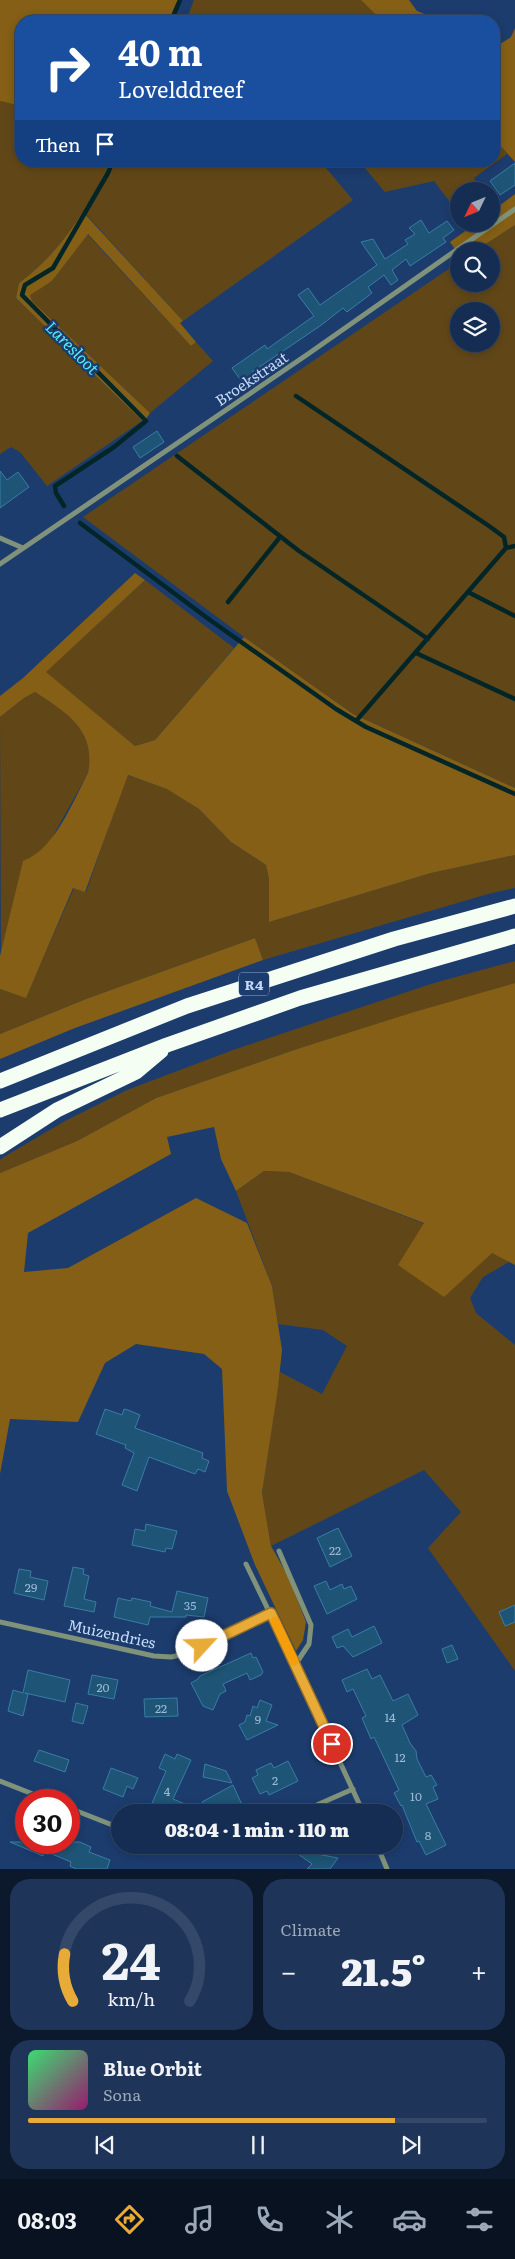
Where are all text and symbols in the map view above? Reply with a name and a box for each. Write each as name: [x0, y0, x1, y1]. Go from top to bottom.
text: 40 m: [118, 25, 203, 77]
icon: right: [35, 35, 100, 100]
text: Lovelddreef: [118, 72, 243, 105]
text: Then: [35, 130, 81, 158]
icon: arrive: [91, 130, 119, 158]
north arrow: [450, 182, 500, 232]
map controls: [450, 182, 500, 352]
button: search: [450, 242, 500, 292]
button: layers: [450, 302, 500, 352]
water label: Laresloot: [41, 315, 106, 380]
street label: Broekstraat: [210, 345, 292, 411]
road number: R4: [239, 972, 269, 996]
house number: 22: [329, 1541, 341, 1559]
house number: 29: [25, 1578, 37, 1596]
house number: 35: [184, 1596, 196, 1614]
street label: Muizendries: [66, 1612, 158, 1654]
position arrow: [175, 1619, 227, 1671]
house number: 20: [96, 1678, 110, 1696]
house number: 22: [155, 1699, 167, 1717]
house number: 14: [384, 1708, 396, 1726]
house number: 9: [255, 1710, 261, 1728]
pin: [311, 1723, 353, 1765]
icon: arrive: [318, 1730, 346, 1758]
house number: 12: [395, 1748, 405, 1766]
house number: 2: [272, 1771, 278, 1789]
house number: 4: [164, 1782, 171, 1800]
house number: 10: [410, 1787, 422, 1805]
speed limit sign: 30: [15, 1789, 80, 1854]
text: 08:04 · 1 min · 110 m: [165, 1815, 349, 1843]
house number: 8: [425, 1826, 432, 1844]
text: Climate: [281, 1917, 341, 1941]
text: 24: [102, 1919, 161, 1996]
text: 21.5°: [341, 1941, 426, 1998]
text: −: [281, 1949, 297, 1991]
text: +: [471, 1949, 487, 1991]
text: km/h: [107, 1985, 155, 2012]
text: Blue Orbit: [103, 2054, 202, 2082]
text: Sona: [103, 2082, 141, 2106]
icon: previous: [91, 2131, 119, 2159]
icon: pause: [244, 2131, 272, 2159]
icon: next: [397, 2131, 425, 2159]
icon: directions: [112, 2202, 147, 2237]
icon: music: [182, 2202, 217, 2237]
icon: phone: [252, 2202, 287, 2237]
icon: climate: [322, 2202, 357, 2237]
icon: car: [392, 2202, 427, 2237]
icon: filters: [462, 2202, 497, 2237]
text: 08:03: [18, 2203, 77, 2236]

